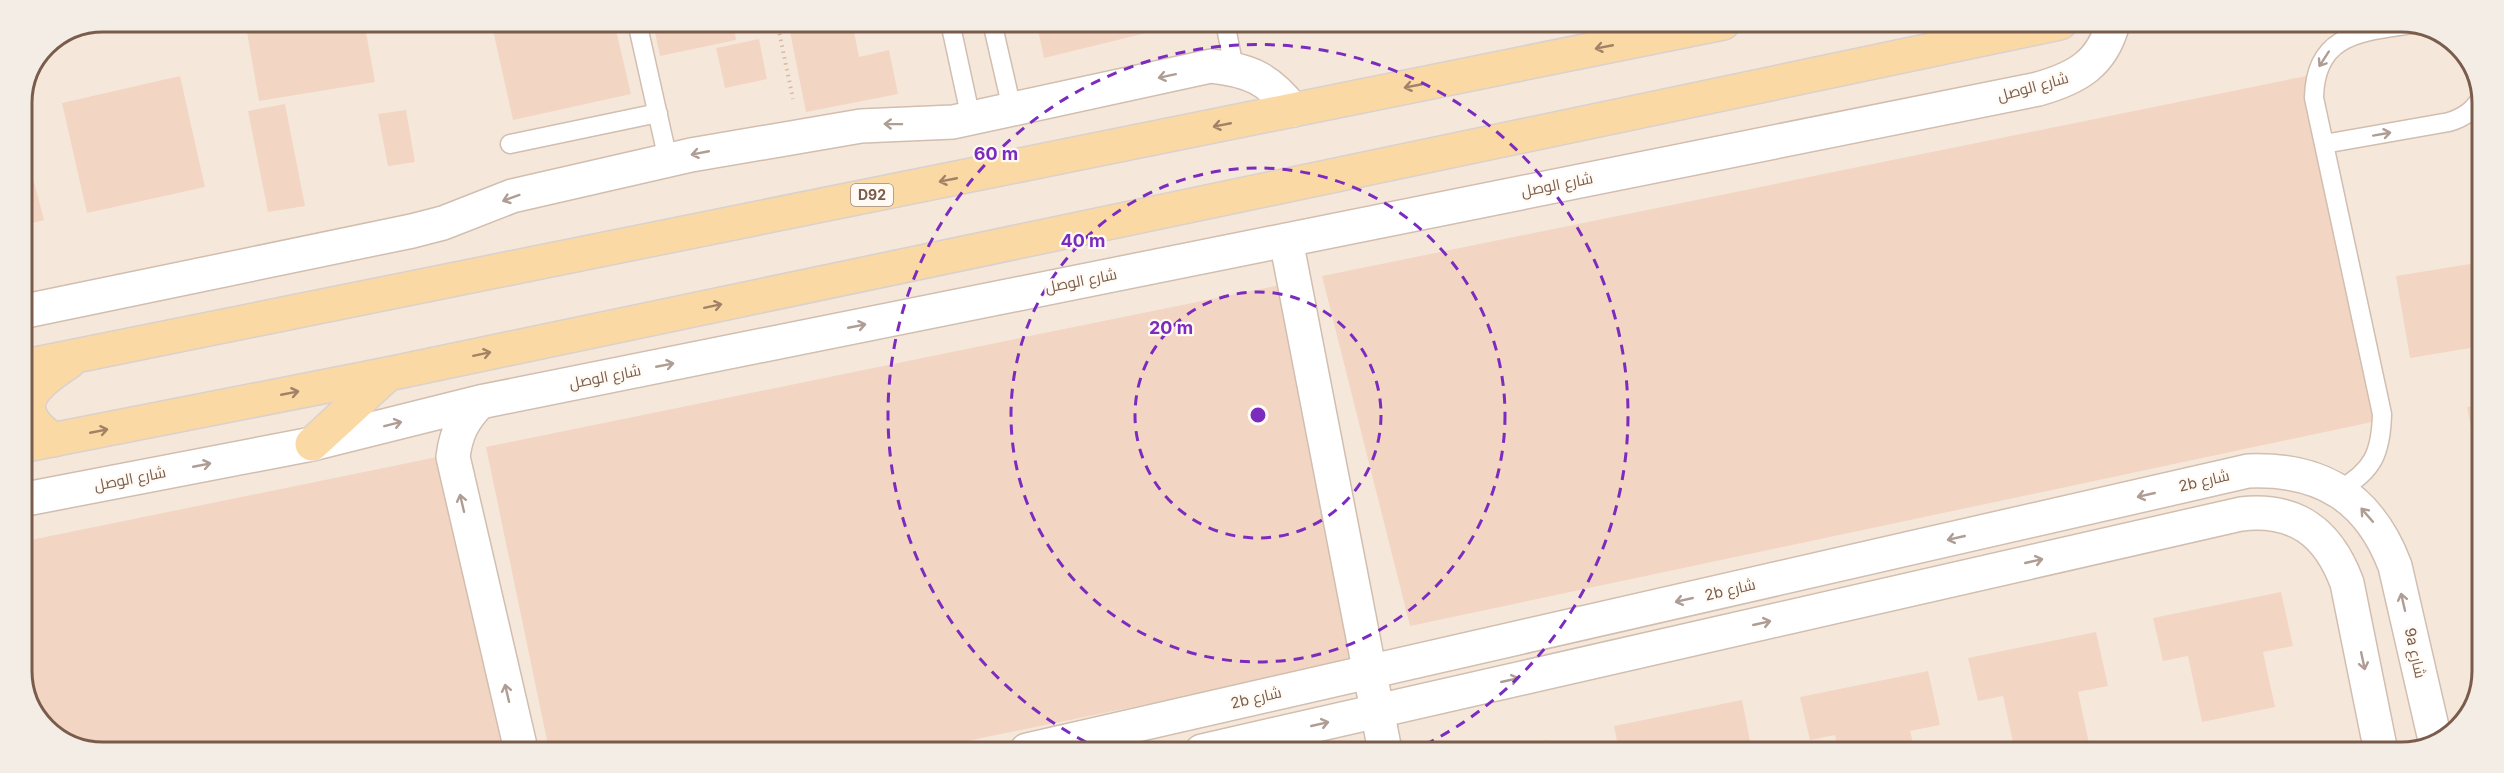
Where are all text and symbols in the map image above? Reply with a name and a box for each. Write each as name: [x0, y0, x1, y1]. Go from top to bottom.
one-way arrow: [1595, 42, 1614, 53]
one-way arrow: [2317, 50, 2329, 67]
street label: شارع الوصل: [1995, 68, 2071, 107]
one-way arrow: [1158, 71, 1177, 82]
one-way arrow: [1404, 81, 1423, 92]
one-way arrow: [883, 118, 903, 130]
one-way arrow: [1212, 119, 1231, 131]
one-way arrow: [2372, 128, 2391, 139]
text: 60 m: [974, 143, 1018, 164]
one-way arrow: [691, 148, 711, 159]
street label: شارع الوصل: [1519, 168, 1595, 203]
one-way arrow: [939, 175, 959, 186]
road number: D92: [851, 184, 893, 206]
one-way arrow: [502, 193, 521, 204]
text: 40 m: [1061, 230, 1106, 251]
street label: شارع الوصل: [1043, 264, 1119, 299]
one-way arrow: [703, 300, 723, 311]
text: 20 m: [1149, 317, 1193, 338]
one-way arrow: [846, 320, 866, 331]
one-way arrow: [472, 348, 491, 360]
one-way arrow: [655, 359, 675, 370]
street label: شارع الوصل: [567, 360, 643, 395]
one-way arrow: [280, 387, 300, 398]
centre of rings: [1248, 405, 1268, 425]
one-way arrow: [383, 418, 402, 429]
one-way arrow: [89, 425, 108, 436]
one-way arrow: [192, 459, 212, 470]
street label: شارع الوصل: [92, 462, 168, 497]
street label: 2b شارع: [2177, 465, 2232, 498]
one-way arrow: [2136, 489, 2155, 501]
one-way arrow: [456, 494, 468, 513]
one-way arrow: [2360, 507, 2373, 523]
one-way arrow: [1946, 533, 1966, 544]
one-way arrow: [2023, 555, 2043, 566]
street label: 2b شارع: [1703, 574, 1758, 607]
one-way arrow: [2397, 592, 2408, 612]
one-way arrow: [1674, 595, 1693, 607]
one-way arrow: [1751, 617, 1771, 628]
street label: 9a شارع: [2399, 626, 2430, 680]
one-way arrow: [2357, 651, 2369, 670]
one-way arrow: [1500, 674, 1519, 686]
street label: 2b شارع: [1229, 682, 1284, 715]
one-way arrow: [501, 684, 513, 703]
one-way arrow: [1310, 717, 1329, 729]

